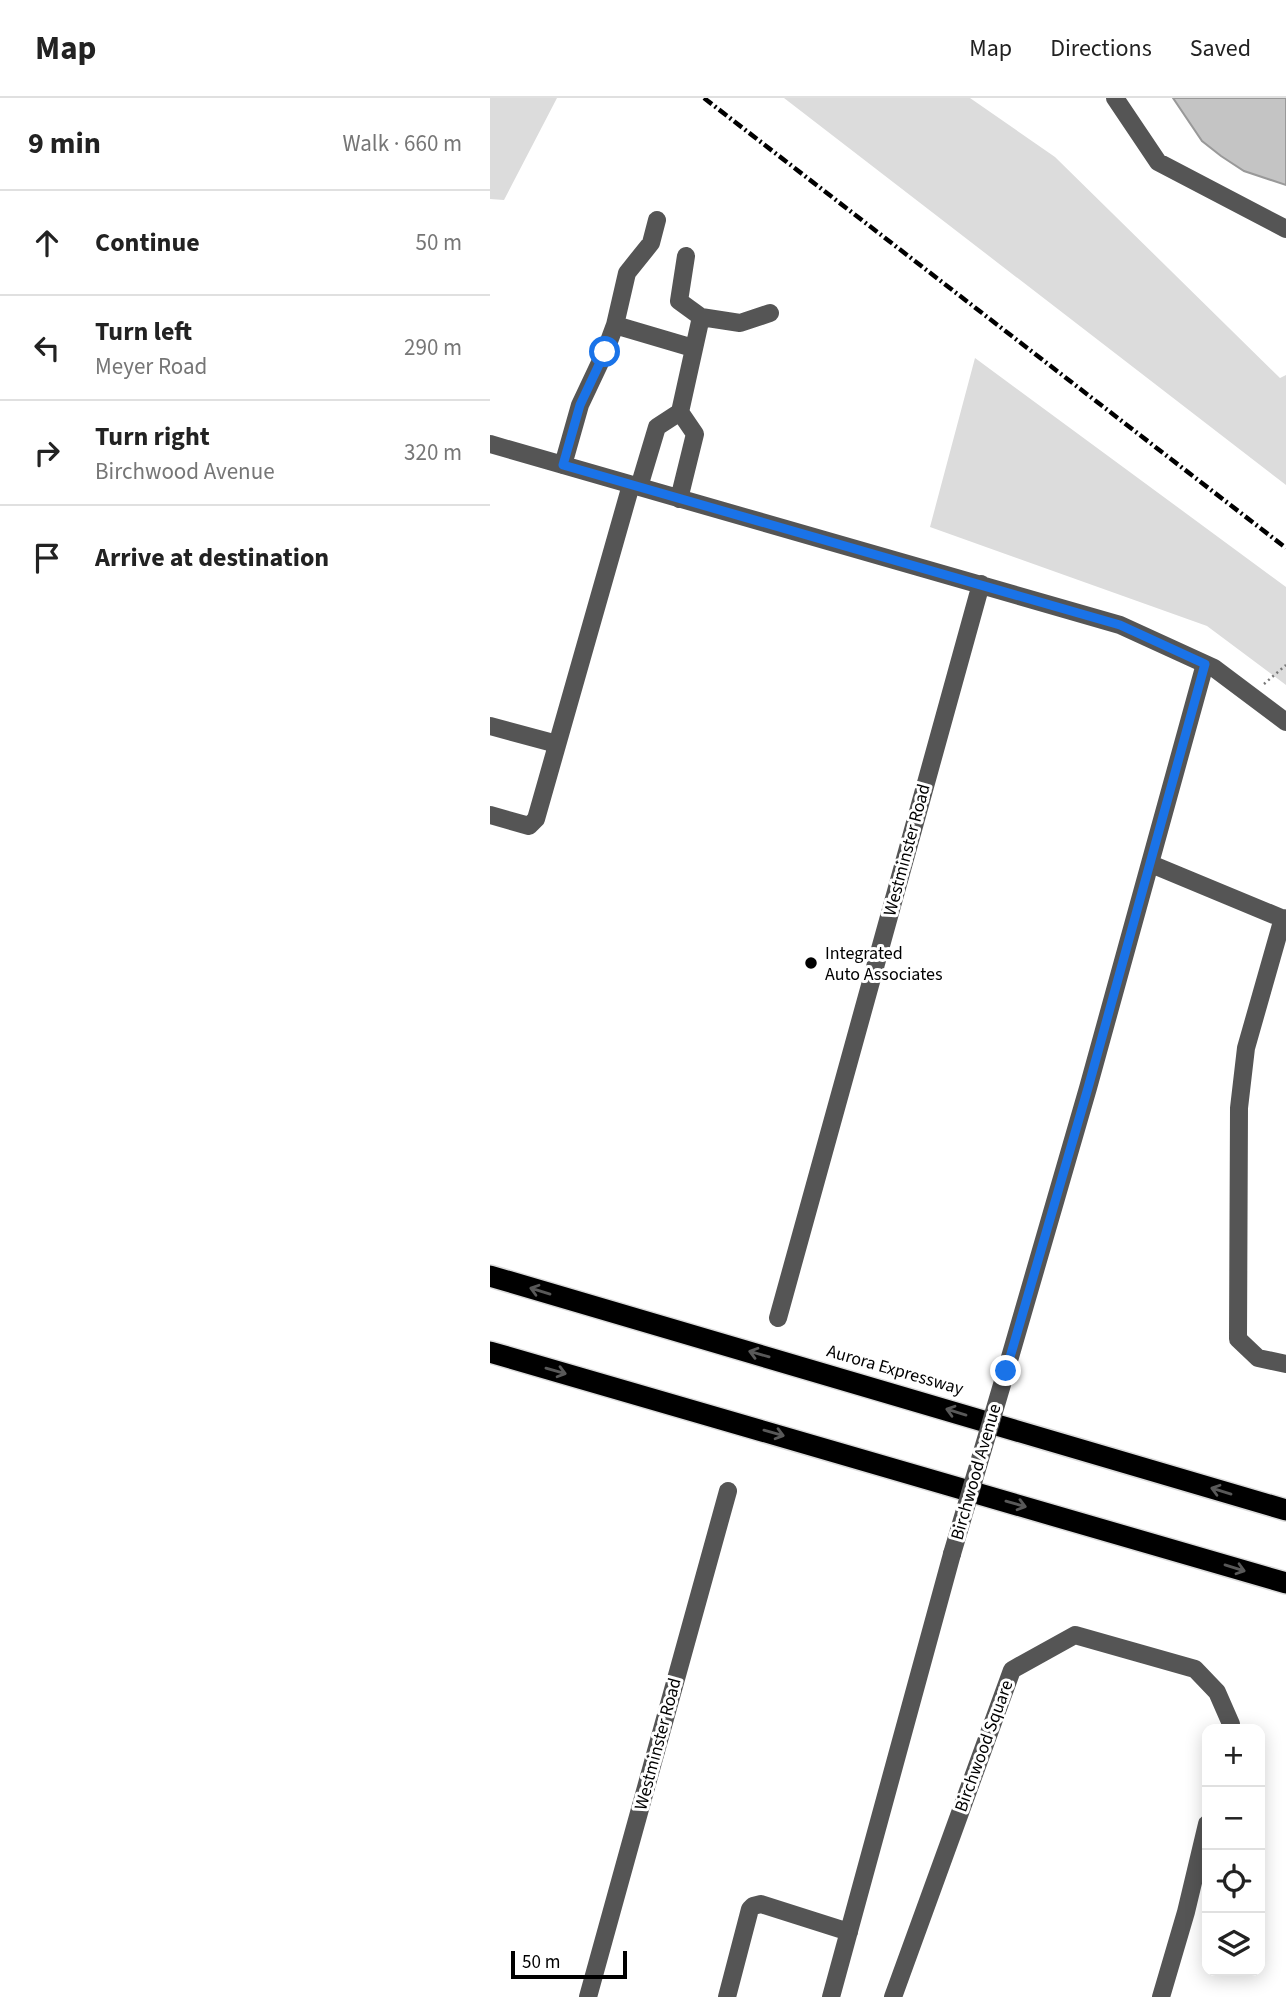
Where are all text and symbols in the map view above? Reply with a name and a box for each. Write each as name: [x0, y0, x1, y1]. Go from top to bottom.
text: Map: [35, 25, 96, 72]
text: Map: [969, 31, 1012, 66]
text: Directions: [1050, 31, 1152, 66]
text: Saved: [1190, 31, 1251, 66]
text: 9 min: [28, 122, 101, 165]
text: Walk · 660 m: [343, 127, 462, 160]
icon: ahead: [28, 224, 66, 262]
text: Continue: [95, 224, 200, 261]
text: 50 m: [415, 226, 462, 259]
text: Turn left: [95, 313, 192, 350]
icon: left: [28, 329, 66, 367]
text: 290 m: [404, 331, 462, 364]
route start: [589, 336, 620, 367]
text: Meyer Road: [95, 350, 207, 383]
text: Turn right: [95, 418, 210, 455]
icon: right: [28, 434, 66, 472]
text: 320 m: [404, 436, 462, 469]
text: Birchwood Avenue: [95, 455, 275, 488]
icon: arrive: [28, 539, 66, 577]
text: Arrive at destination: [95, 539, 329, 576]
street label: Westminster Road: [877, 781, 937, 919]
place label: Integrated Auto Associates: [825, 941, 942, 987]
marker: Integrated Auto Associates: [803, 955, 819, 971]
one-way arrow: [530, 1284, 552, 1297]
street label: Aurora Expressway: [824, 1339, 967, 1402]
one-way arrow: [748, 1347, 771, 1360]
route end: [990, 1355, 1021, 1386]
one-way arrow: [544, 1365, 566, 1378]
street label: Birchwood Avenue: [945, 1401, 1007, 1543]
one-way arrow: [945, 1404, 967, 1417]
one-way arrow: [763, 1428, 785, 1441]
one-way arrow: [1210, 1483, 1232, 1496]
one-way arrow: [1005, 1498, 1027, 1511]
one-way arrow: [1223, 1562, 1245, 1575]
street label: Westminster Road: [628, 1675, 688, 1813]
street label: Birchwood Square: [949, 1677, 1019, 1815]
map controls: [1202, 1724, 1265, 1976]
button: +: [1202, 1724, 1265, 1787]
button: −: [1202, 1787, 1265, 1850]
button: locate: [1202, 1850, 1265, 1913]
button: layers: [1202, 1913, 1265, 1976]
scale bar: [511, 1948, 626, 1980]
text: 50 m: [522, 1949, 560, 1976]

